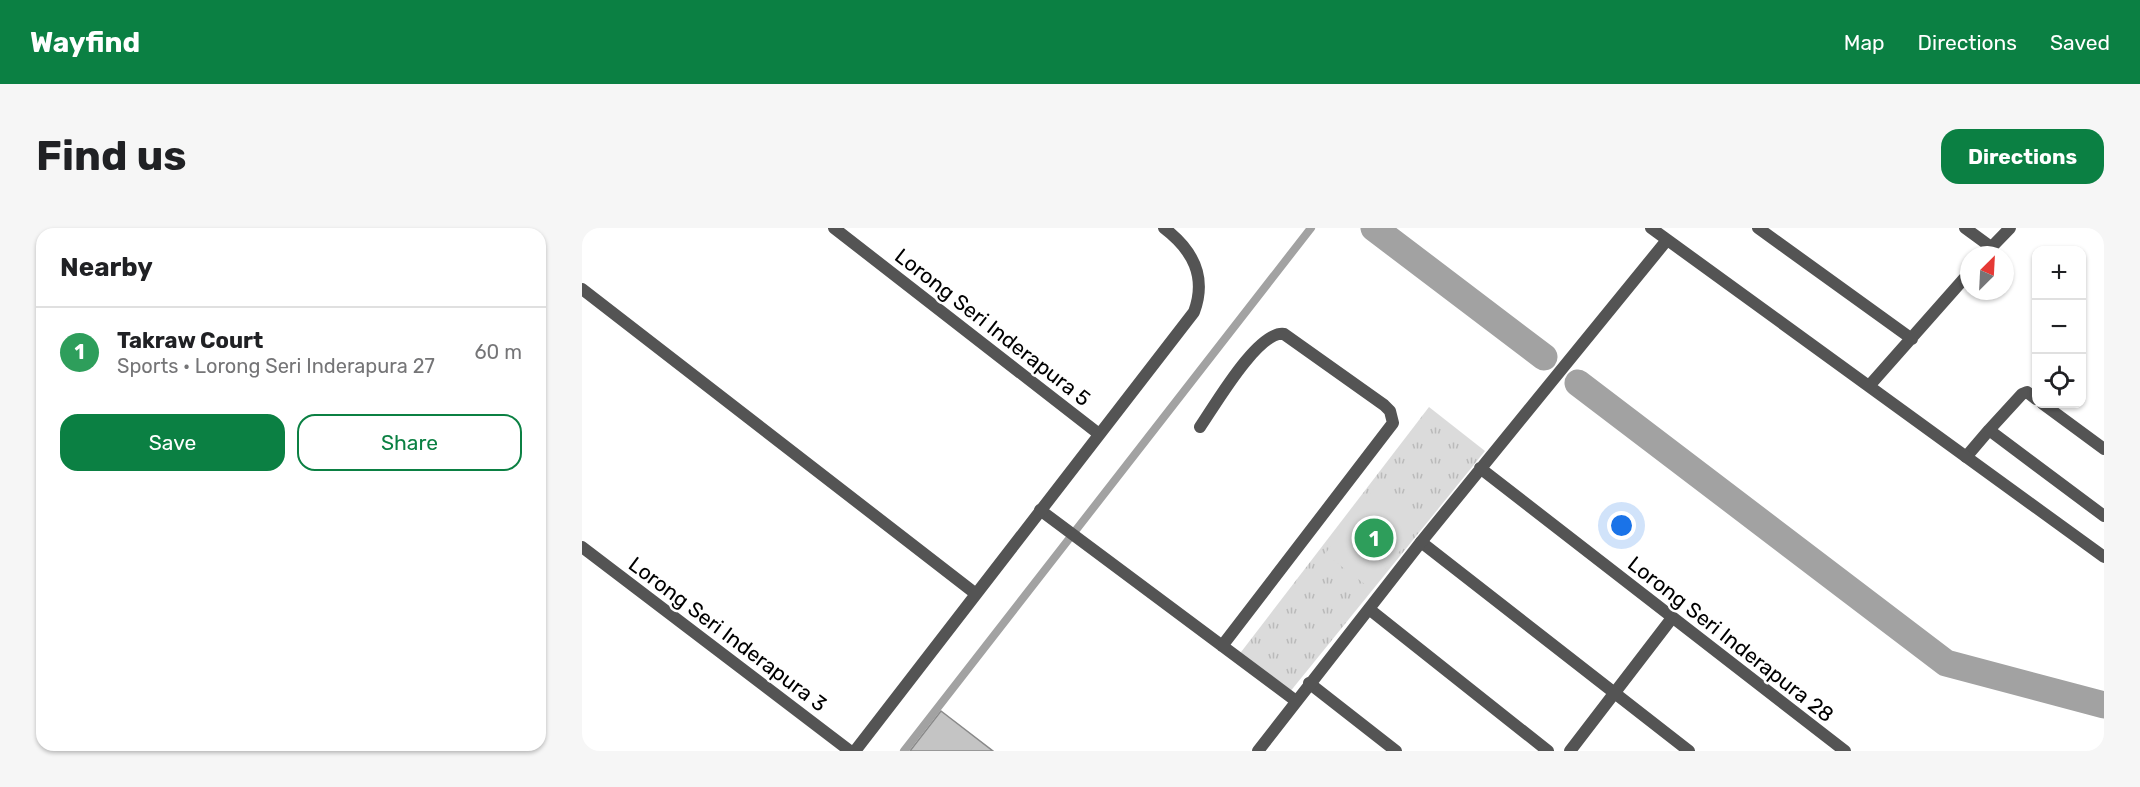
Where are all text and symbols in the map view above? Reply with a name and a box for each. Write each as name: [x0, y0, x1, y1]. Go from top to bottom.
text: Wayfind: [30, 26, 140, 59]
text: Map: [1844, 30, 1885, 55]
text: Directions: [1918, 30, 2017, 55]
text: Saved: [2050, 30, 2110, 55]
button: Directions: [1941, 129, 2104, 184]
text: Find us: [36, 131, 187, 181]
street label: Lorong Seri Inderapura 5: [890, 243, 1096, 411]
north arrow: [1960, 246, 2014, 300]
map controls: [2032, 246, 2086, 408]
button: +: [2032, 246, 2086, 300]
text: Nearby: [60, 252, 153, 283]
button: −: [2032, 300, 2086, 354]
text: Takraw Court: [117, 327, 263, 354]
text: 1: [75, 340, 84, 364]
text: 60 m: [475, 340, 522, 364]
text: Sports · Lorong Seri Inderapura 27: [117, 354, 435, 378]
button: locate: [2032, 354, 2086, 408]
button: Save: [60, 414, 285, 471]
button: Share: [297, 414, 522, 471]
your location: [1607, 511, 1636, 540]
pin: 1: [1354, 516, 1394, 560]
street label: Lorong Seri Inderapura 3: [624, 551, 832, 717]
street label: Lorong Seri Inderapura 28: [1623, 551, 1839, 727]

